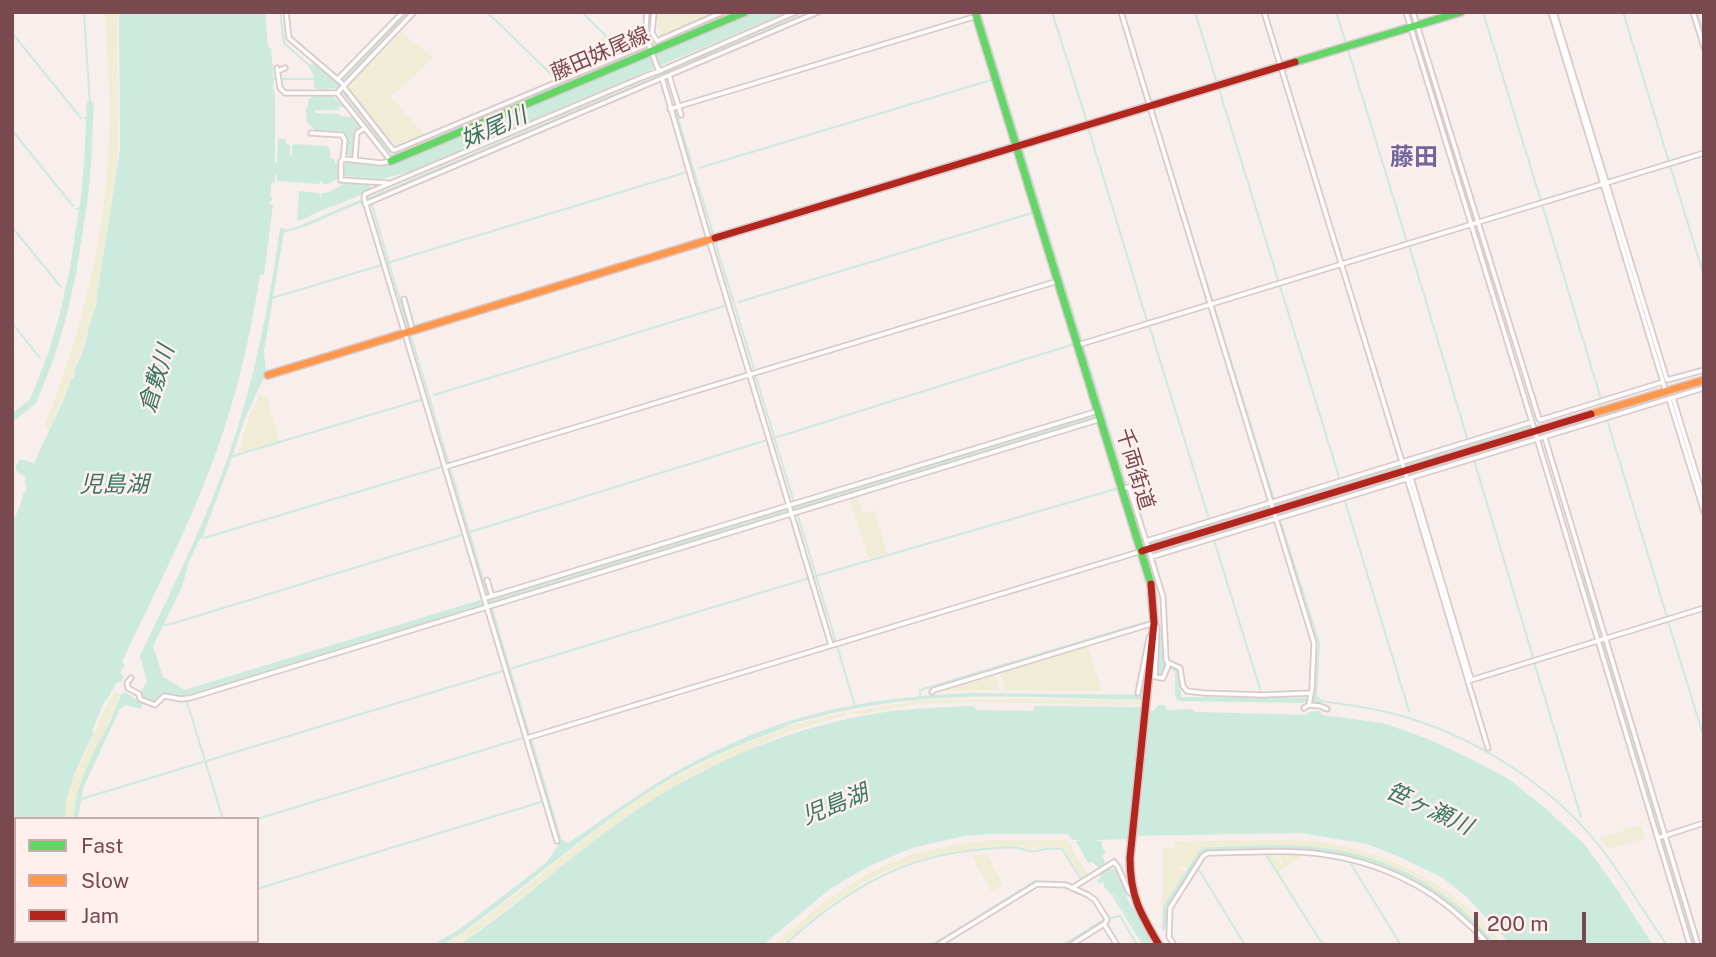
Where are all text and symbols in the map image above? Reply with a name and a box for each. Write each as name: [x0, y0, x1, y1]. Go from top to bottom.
street label: 藤田妹尾線: [547, 22, 653, 86]
water label: 妹尾川: [457, 102, 531, 154]
district label: 藤田: [1390, 144, 1438, 172]
water label: 倉敷川: [134, 342, 180, 416]
street label: 千両街道: [1111, 425, 1159, 513]
water label: 児島湖: [80, 471, 148, 499]
water label: 笹ヶ瀬川: [1381, 777, 1477, 841]
water label: 児島湖: [798, 779, 872, 831]
legend: [14, 817, 259, 943]
text: Fast: [81, 833, 123, 858]
text: Slow: [81, 868, 129, 893]
scale bar: [1478, 898, 1590, 942]
text: Jam: [81, 903, 119, 928]
text: 200 m: [1487, 911, 1548, 936]

